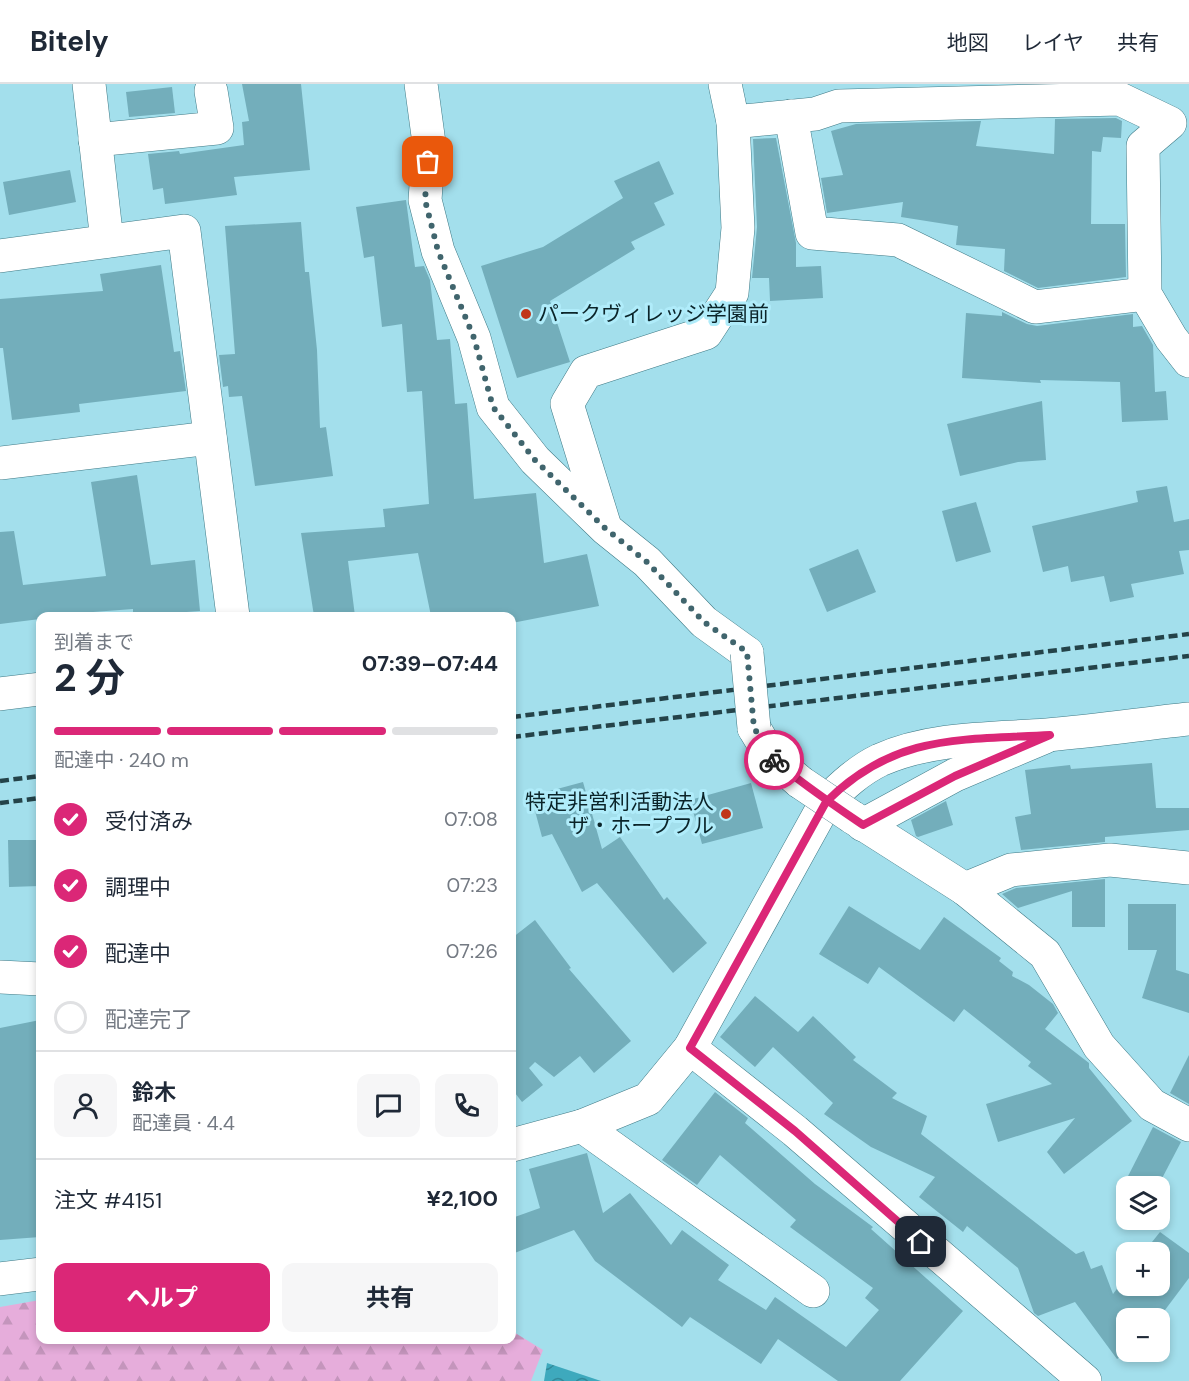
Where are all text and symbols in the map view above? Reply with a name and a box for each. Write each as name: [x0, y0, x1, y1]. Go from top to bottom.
text: Bitely: [30, 23, 109, 60]
text: 地図: [947, 29, 989, 57]
text: レイヤ: [1022, 29, 1084, 57]
text: 共有: [1117, 29, 1159, 57]
pin: [402, 136, 453, 187]
icon: bag: [411, 145, 444, 178]
place label: パークヴィレッジ学園前: [538, 300, 769, 328]
marker: パークヴィレッジ学園前: [519, 307, 533, 321]
text: 到着まで: [54, 629, 134, 655]
text: 07:39–07:44: [362, 649, 498, 678]
text: 2 分: [54, 652, 125, 703]
courier: [744, 730, 804, 790]
icon: bike: [758, 744, 791, 777]
text: 配達中 · 240 m: [54, 747, 189, 773]
place label: 特定非営利活動法人 ザ・ホープフル: [525, 788, 714, 840]
icon: check: [54, 803, 87, 836]
text: 07:08: [444, 806, 498, 832]
text: 受付済み: [105, 807, 193, 836]
marker: 特定非営利活動法人 ザ・ホープフル: [719, 807, 733, 821]
icon: check: [54, 869, 87, 902]
text: 07:23: [447, 872, 498, 898]
text: 調理中: [105, 873, 171, 902]
icon: check: [54, 935, 87, 968]
text: 07:26: [446, 938, 498, 964]
text: 配達中: [105, 939, 171, 968]
text: 配達完了: [105, 1005, 193, 1034]
button: person: [54, 1074, 117, 1137]
button: chat: [357, 1074, 420, 1137]
button: phone: [435, 1074, 498, 1137]
text: 鈴木: [132, 1078, 176, 1107]
text: 配達員 · 4.4: [132, 1110, 235, 1136]
map controls: [1116, 1176, 1170, 1362]
button: layers: [1116, 1176, 1170, 1230]
text: ¥2,100: [427, 1184, 498, 1213]
text: 注文 #4151: [54, 1186, 162, 1215]
pin: [895, 1216, 946, 1267]
icon: home: [904, 1225, 937, 1258]
button: +: [1116, 1242, 1170, 1296]
button: ヘルプ: [54, 1263, 270, 1332]
button: 共有: [282, 1263, 498, 1332]
button: −: [1116, 1308, 1170, 1362]

